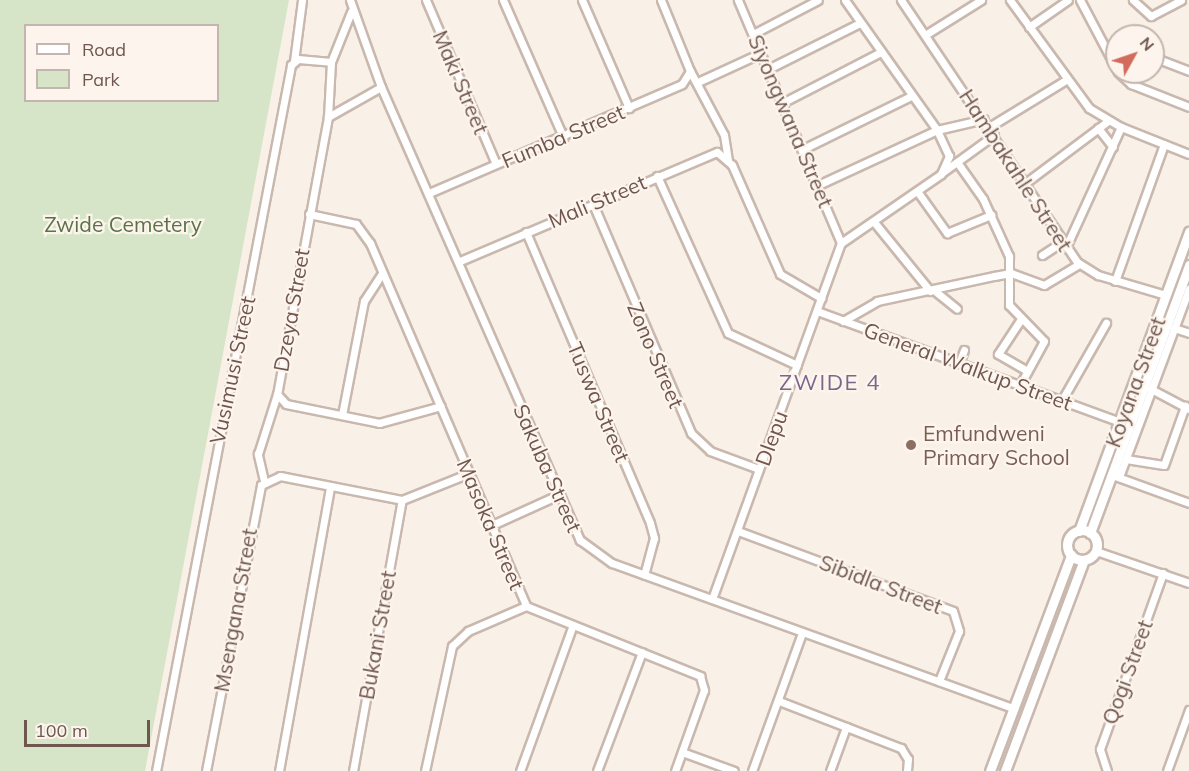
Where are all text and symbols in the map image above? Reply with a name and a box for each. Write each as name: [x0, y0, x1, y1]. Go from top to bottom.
legend: [24, 24, 219, 102]
north arrow: [1105, 24, 1165, 84]
street label: Maki Street: [428, 26, 494, 138]
street label: Siyongwana Street: [743, 31, 839, 211]
text: N: [1136, 33, 1159, 55]
text: Road: [82, 38, 126, 61]
text: Park: [82, 68, 120, 91]
street label: Hambakahle Street: [954, 84, 1078, 256]
street label: Fumba Street: [498, 99, 628, 173]
street label: Mali Street: [544, 169, 650, 233]
park label: Zwide Cemetery: [44, 211, 202, 237]
street label: Dzeya Street: [268, 246, 314, 374]
street label: Vusimusi Street: [204, 294, 260, 446]
street label: Zono Street: [623, 299, 689, 411]
street label: Koyana Street: [1100, 313, 1170, 451]
street label: General Walkup Street: [860, 317, 1076, 415]
street label: Tuswa Street: [562, 338, 636, 466]
district label: ZWIDE 4: [779, 370, 881, 396]
street label: Sakuba Street: [509, 400, 587, 536]
street label: Dlepu: [749, 407, 793, 469]
place label: Emfundweni Primary School: [923, 420, 1070, 470]
marker: Emfundweni Primary School: [904, 438, 918, 452]
street label: Masoka Street: [452, 455, 530, 593]
street label: Msengana Street: [208, 526, 262, 694]
street label: Sibidla Street: [816, 549, 946, 619]
street label: Bukani Street: [353, 569, 401, 701]
street label: Qogi Street: [1096, 616, 1158, 728]
scale bar: [27, 708, 153, 746]
text: 100 m: [35, 719, 88, 742]

